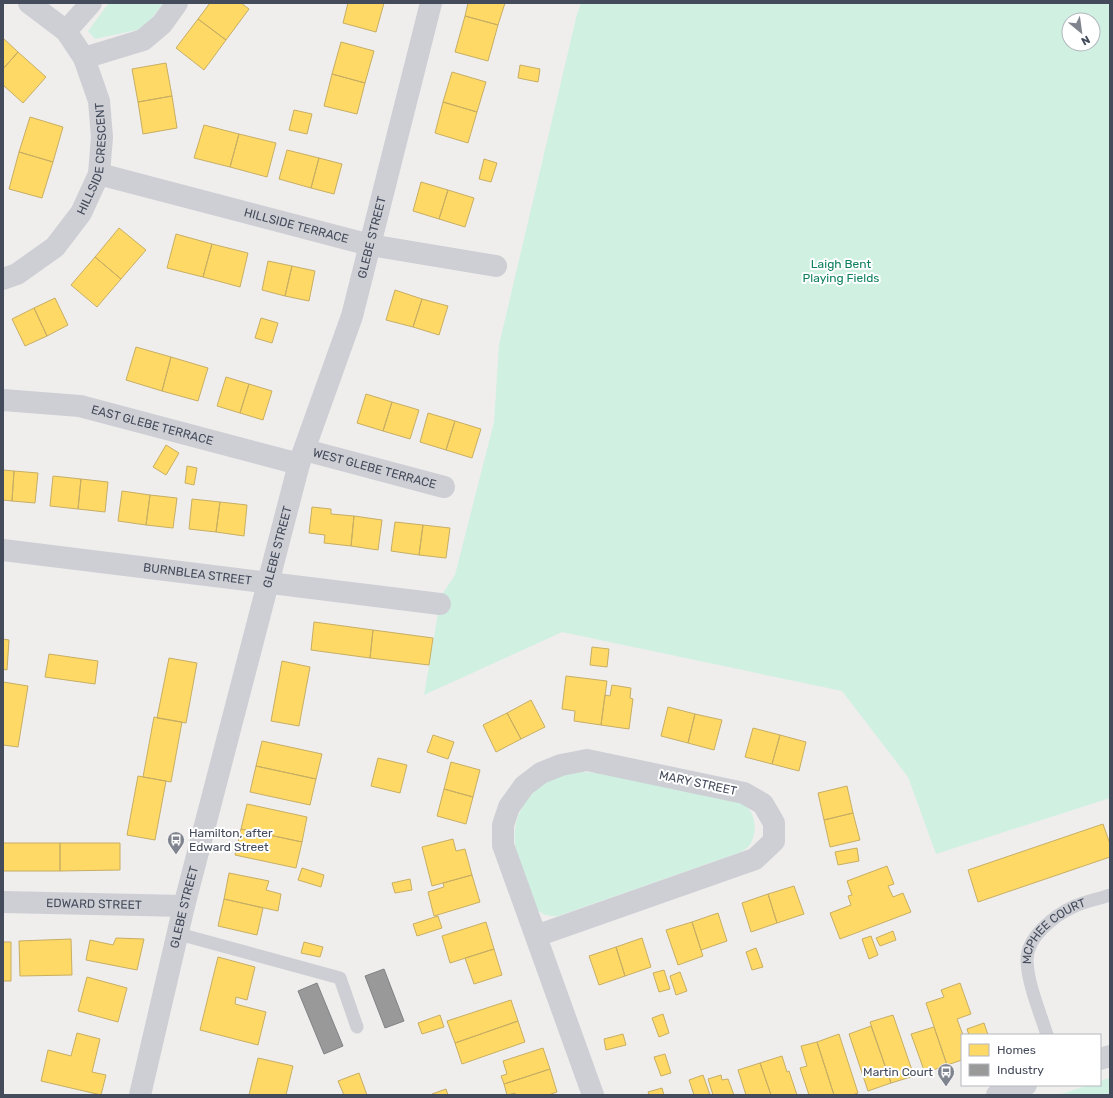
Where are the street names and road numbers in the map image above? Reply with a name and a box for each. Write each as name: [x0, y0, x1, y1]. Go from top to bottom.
street label: HILLSIDE CRESCENT: [74, 102, 109, 217]
street label: GLEBE STREET: [355, 195, 389, 280]
street label: HILLSIDE TERRACE: [243, 205, 350, 246]
street label: EAST GLEBE TERRACE: [90, 402, 215, 448]
street label: WEST GLEBE TERRACE: [311, 445, 438, 492]
street label: GLEBE STREET: [260, 504, 295, 590]
street label: BURNBLEA STREET: [142, 560, 253, 588]
street label: MARY STREET: [658, 768, 738, 798]
street label: GLEBE STREET: [167, 864, 201, 950]
street label: EDWARD STREET: [46, 896, 142, 912]
street label: MCPHEE COURT: [1020, 896, 1087, 964]

